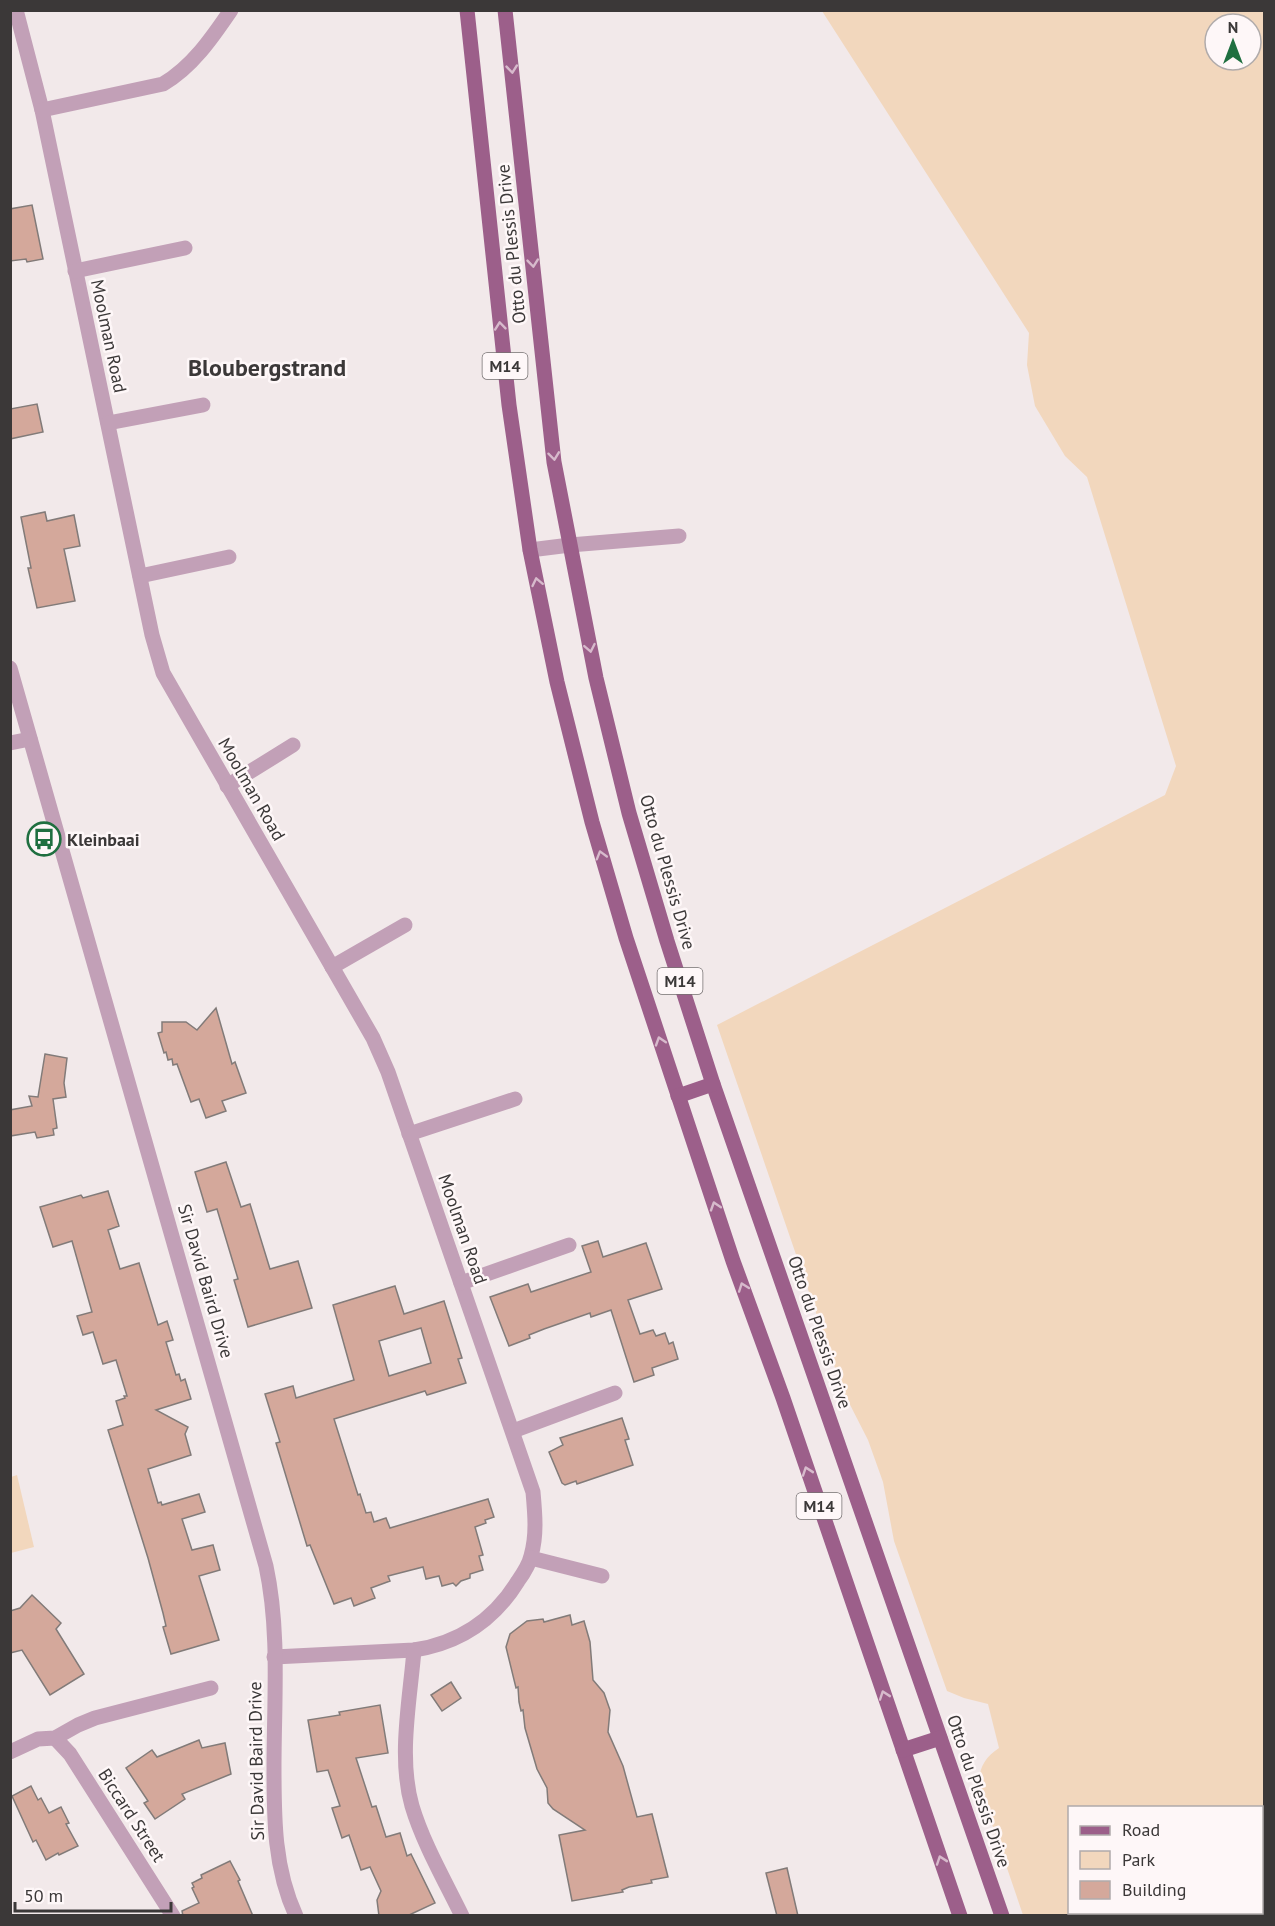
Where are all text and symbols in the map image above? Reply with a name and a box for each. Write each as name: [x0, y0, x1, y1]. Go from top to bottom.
north arrow: [1203, 12, 1263, 72]
text: N: [1228, 17, 1238, 37]
one-way arrow: [505, 64, 518, 73]
street label: Otto du Plessis Drive: [491, 163, 531, 325]
one-way arrow: [526, 258, 538, 267]
street label: Moolman Road: [86, 277, 132, 395]
one-way arrow: [494, 321, 507, 331]
district label: Bloubergstrand: [188, 352, 346, 383]
road number: M14: [482, 353, 528, 379]
one-way arrow: [547, 452, 559, 461]
one-way arrow: [531, 578, 544, 588]
one-way arrow: [583, 643, 596, 653]
street label: Moolman Road: [213, 733, 291, 845]
street label: Otto du Plessis Drive: [635, 792, 701, 952]
bus stop icon: Kleinbaai: [26, 821, 62, 857]
place label: Kleinbaai: [67, 828, 140, 851]
one-way arrow: [596, 850, 608, 861]
road number: M14: [658, 968, 702, 994]
one-way arrow: [655, 1036, 667, 1047]
street label: Moolman Road: [433, 1171, 493, 1287]
street label: Sir David Baird Drive: [173, 1201, 239, 1361]
one-way arrow: [710, 1201, 722, 1211]
street label: Otto du Plessis Drive: [783, 1253, 857, 1411]
one-way arrow: [737, 1282, 750, 1293]
one-way arrow: [802, 1466, 815, 1477]
road number: M14: [796, 1493, 842, 1519]
street label: Sir David Baird Drive: [243, 1681, 269, 1841]
one-way arrow: [878, 1690, 891, 1701]
street label: Otto du Plessis Drive: [942, 1712, 1016, 1870]
street label: Biccard Street: [93, 1764, 171, 1866]
legend: [1068, 1806, 1263, 1914]
text: Road: [1122, 1818, 1160, 1841]
text: Park: [1122, 1848, 1155, 1871]
one-way arrow: [936, 1855, 949, 1866]
scale bar: [15, 1875, 171, 1913]
text: Building: [1122, 1878, 1186, 1901]
text: 50 m: [24, 1884, 63, 1907]

